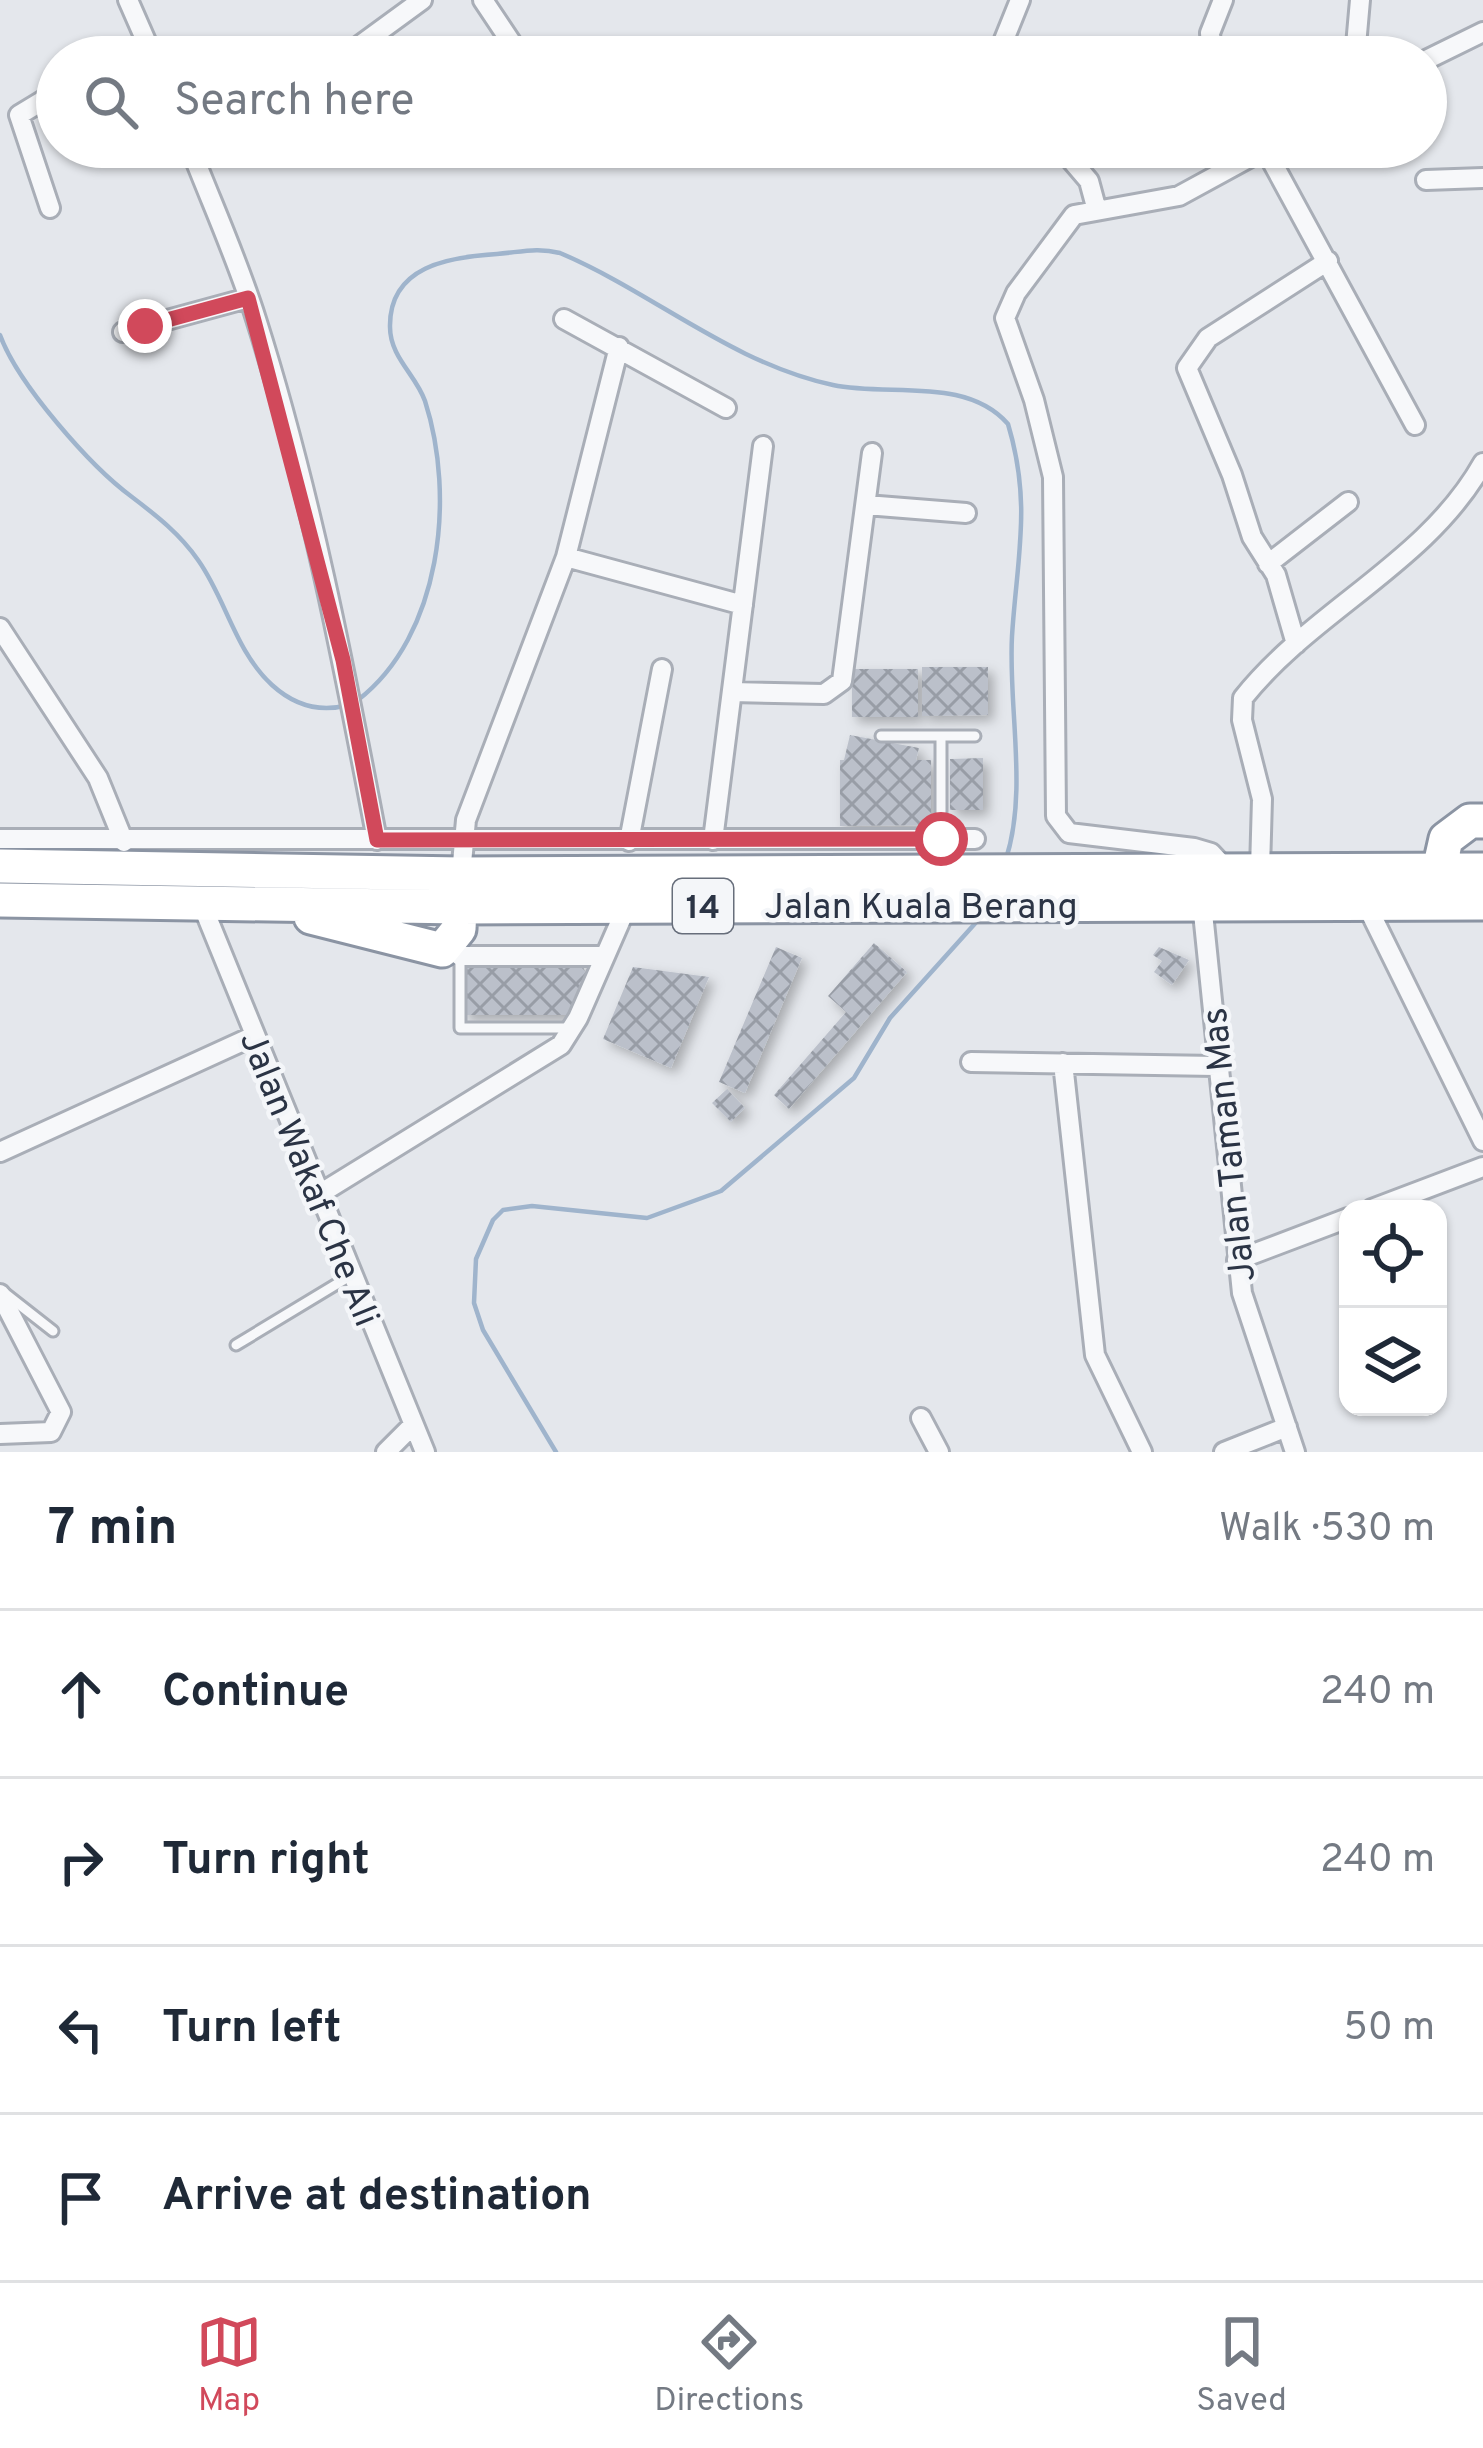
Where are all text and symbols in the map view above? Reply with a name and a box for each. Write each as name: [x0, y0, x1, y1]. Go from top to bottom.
search box: [36, 36, 1447, 168]
icon: search: [78, 69, 144, 135]
text: Search here: [174, 74, 414, 131]
route end: [118, 299, 172, 353]
route start: [914, 812, 968, 866]
road number: 14: [673, 879, 733, 933]
street label: Jalan Kuala Berang: [764, 886, 1078, 932]
street label: Jalan Taman Mas: [1194, 1005, 1268, 1284]
street label: Jalan Wakaf Che Ali: [227, 1025, 388, 1334]
map controls: [1339, 1200, 1447, 1416]
button: locate: [1339, 1200, 1447, 1308]
button: layers: [1339, 1308, 1447, 1416]
text: 7 min: [48, 1498, 178, 1563]
text: Walk · 530 m: [1219, 1506, 1435, 1555]
icon: ahead: [48, 1661, 114, 1727]
text: Continue: [162, 1665, 349, 1722]
text: 240 m: [1320, 1669, 1435, 1718]
icon: right: [48, 1829, 114, 1895]
text: Turn right: [162, 1833, 370, 1890]
text: 240 m: [1320, 1837, 1435, 1886]
icon: left: [48, 1997, 114, 2063]
text: Turn left: [162, 2001, 341, 2058]
text: 50 m: [1344, 2005, 1435, 2054]
icon: arrive: [48, 2165, 114, 2231]
text: Arrive at destination: [162, 2169, 592, 2226]
tab: Map: [196, 2309, 262, 2423]
tab: Directions: [654, 2309, 804, 2423]
tab: Saved: [1196, 2309, 1287, 2423]

